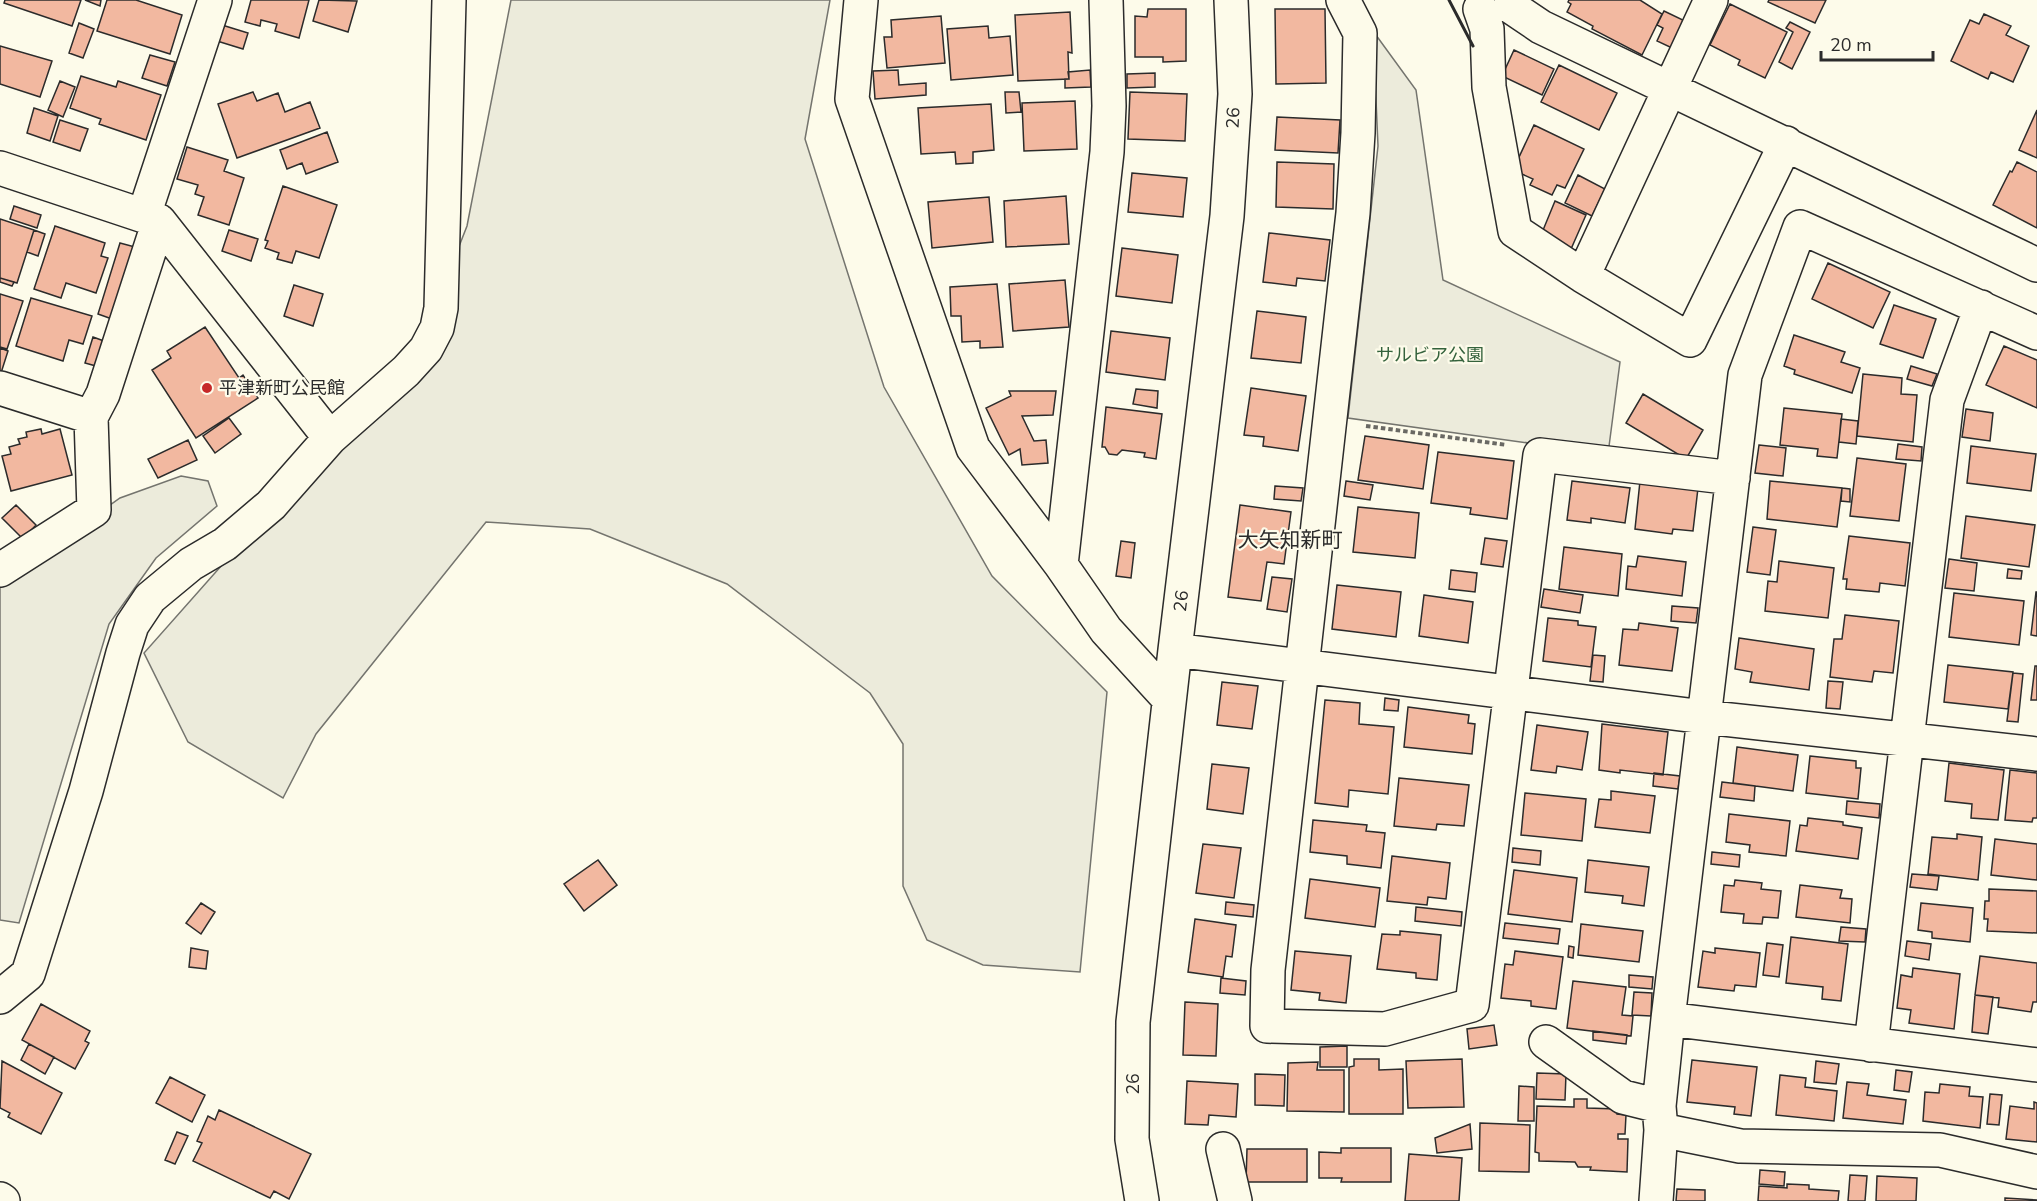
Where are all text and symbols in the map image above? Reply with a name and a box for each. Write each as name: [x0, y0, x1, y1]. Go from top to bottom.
scale bar: [1821, 24, 1934, 62]
text: 20 m: [1830, 33, 1872, 57]
street label: 26: [1220, 107, 1246, 129]
park label: サルビア公園: [1376, 343, 1484, 367]
place label: 平津新町公民館: [219, 376, 345, 400]
marker: 平津新町公民館: [200, 381, 214, 395]
district label: 大矢知新町: [1238, 526, 1343, 554]
street label: 26: [1168, 589, 1194, 613]
street label: 26: [1121, 1073, 1145, 1095]

